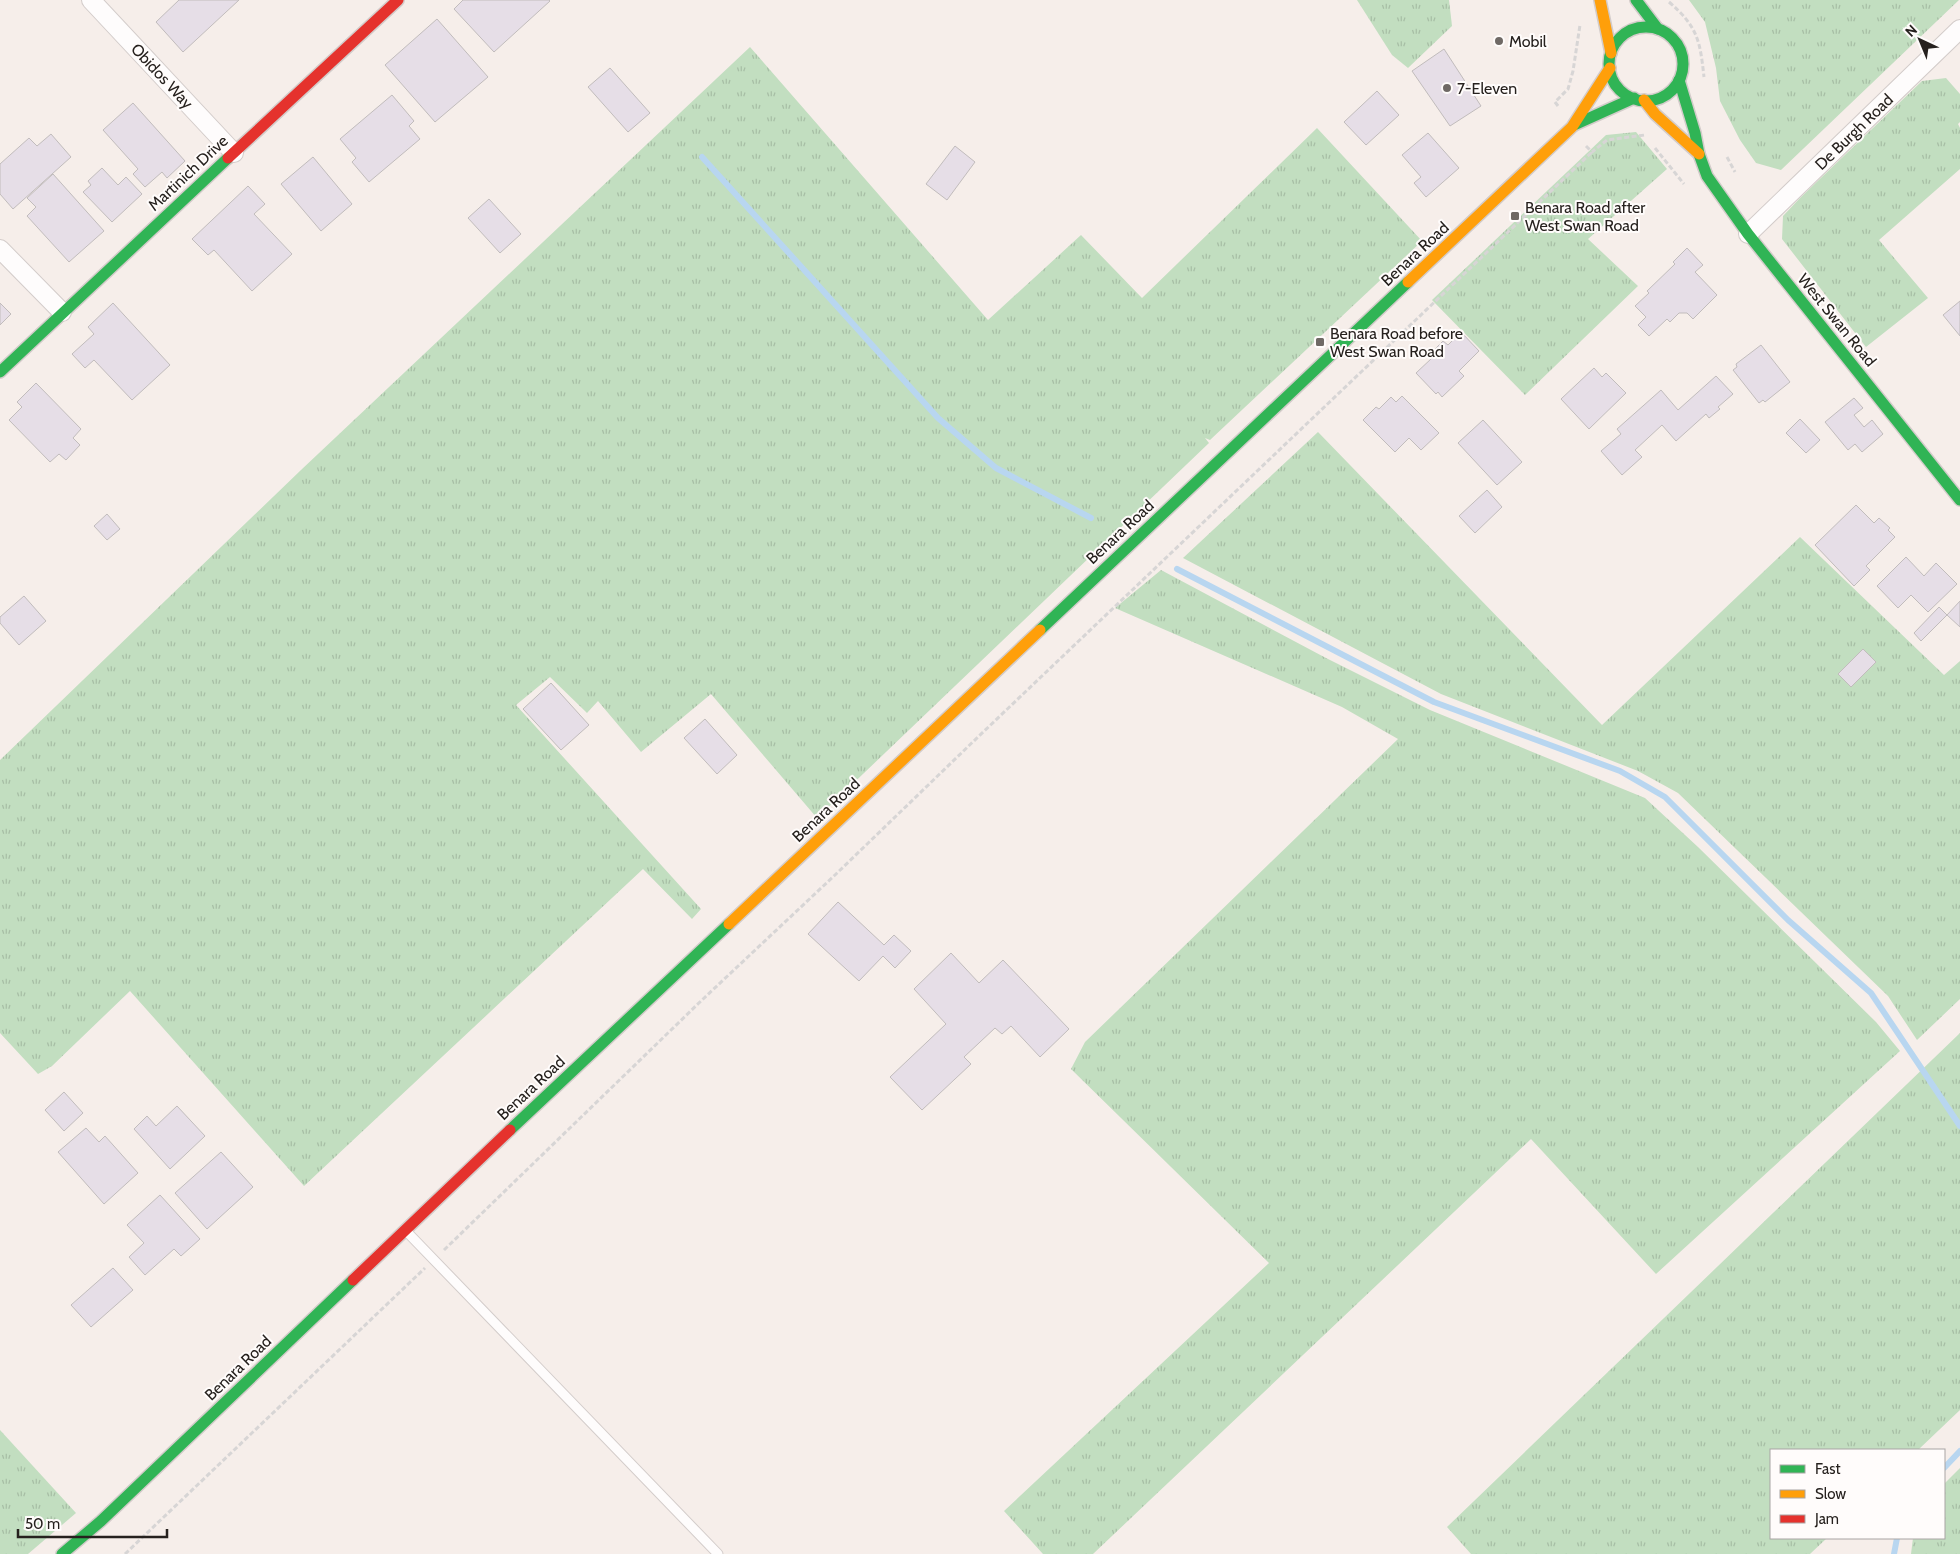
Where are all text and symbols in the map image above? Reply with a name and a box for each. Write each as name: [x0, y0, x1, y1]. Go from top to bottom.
north arrow: [1895, 15, 1945, 65]
text: N: [1901, 21, 1921, 41]
place label: Mobil: [1509, 32, 1547, 51]
marker: Mobil: [1493, 35, 1505, 47]
street label: Obidos Way: [127, 39, 197, 113]
place label: 7-Eleven: [1457, 79, 1517, 98]
marker: 7-Eleven: [1441, 82, 1453, 94]
street label: De Burgh Road: [1811, 90, 1897, 174]
street label: Martinich Drive: [144, 131, 232, 215]
place label: Benara Road after West Swan Road: [1525, 198, 1646, 235]
marker: Benara Road after West Swan Road: [1509, 210, 1521, 222]
street label: Benara Road: [1377, 218, 1453, 290]
street label: West Swan Road: [1794, 270, 1880, 370]
place label: Benara Road before West Swan Road: [1330, 324, 1463, 361]
marker: Benara Road before West Swan Road: [1314, 336, 1326, 348]
street label: Benara Road: [1082, 496, 1158, 568]
street label: Benara Road: [788, 774, 864, 846]
street label: Benara Road: [493, 1052, 569, 1124]
street label: Benara Road: [201, 1332, 275, 1404]
legend: [1770, 1449, 1945, 1539]
text: Fast: [1815, 1460, 1840, 1478]
text: Slow: [1815, 1485, 1846, 1503]
scale bar: [18, 1506, 166, 1538]
text: Jam: [1814, 1510, 1839, 1528]
text: 50 m: [25, 1515, 60, 1533]

